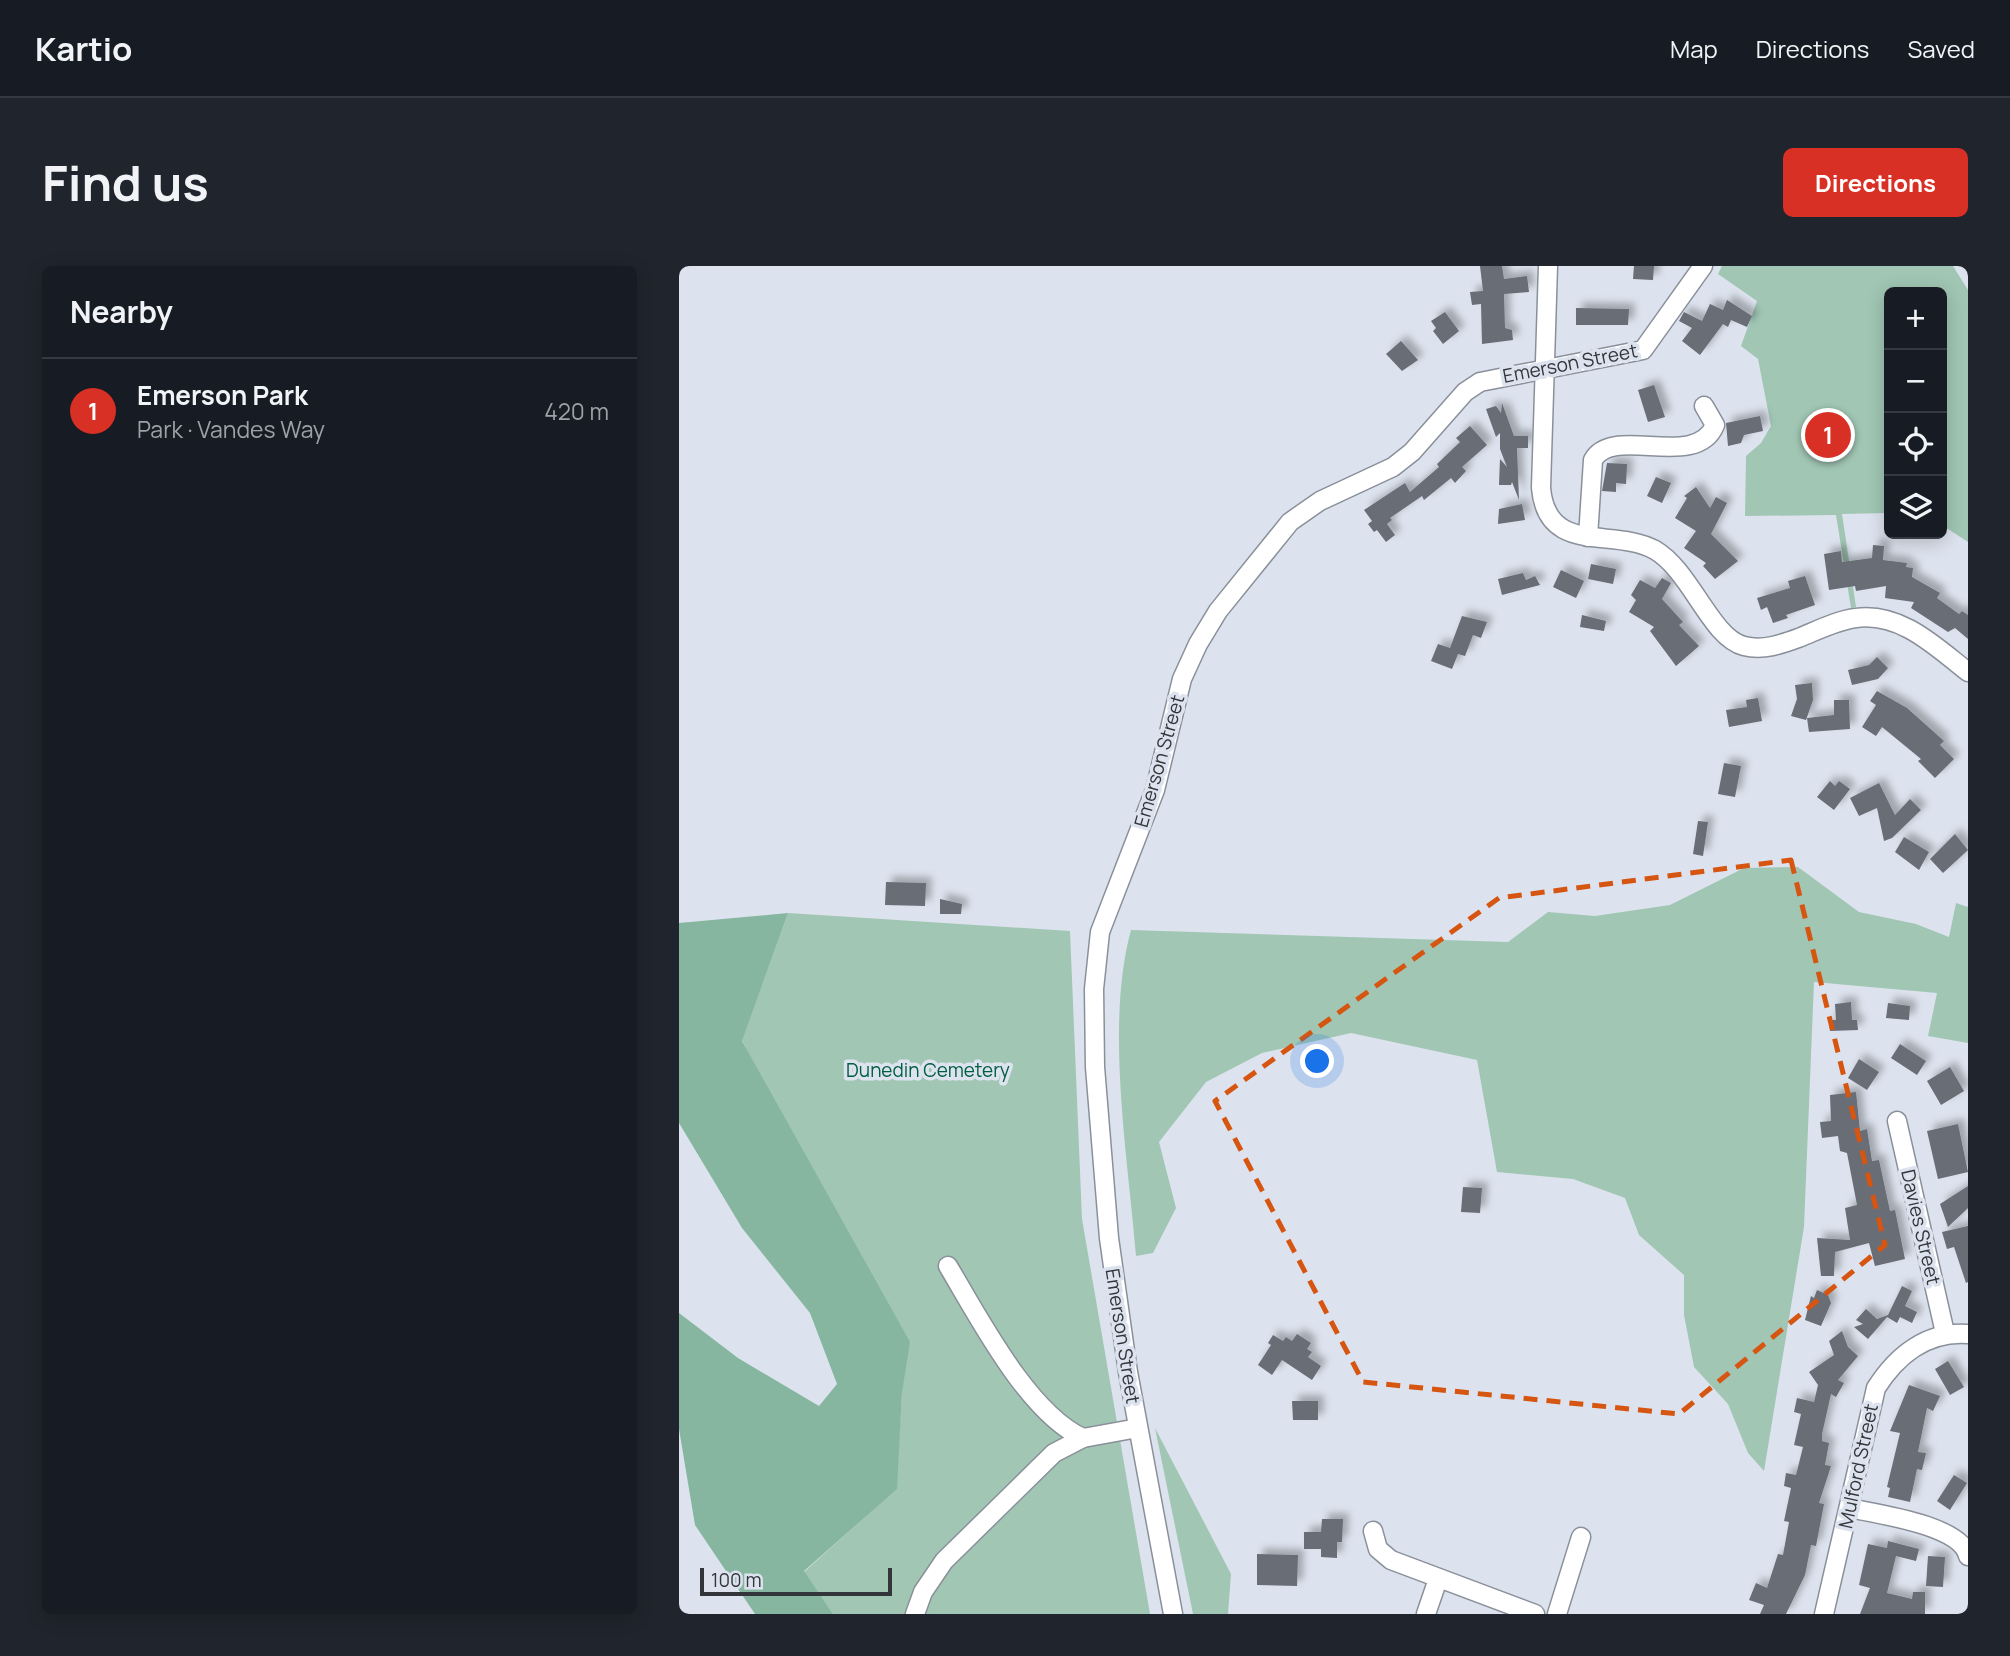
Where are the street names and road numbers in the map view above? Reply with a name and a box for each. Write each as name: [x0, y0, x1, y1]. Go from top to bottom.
street label: Emerson Street: [1500, 337, 1640, 389]
street label: Emerson Street: [1128, 692, 1190, 830]
street label: Davies Street: [1895, 1167, 1947, 1287]
street label: Emerson Street: [1099, 1267, 1147, 1405]
street label: Mulford Street: [1832, 1401, 1884, 1531]

